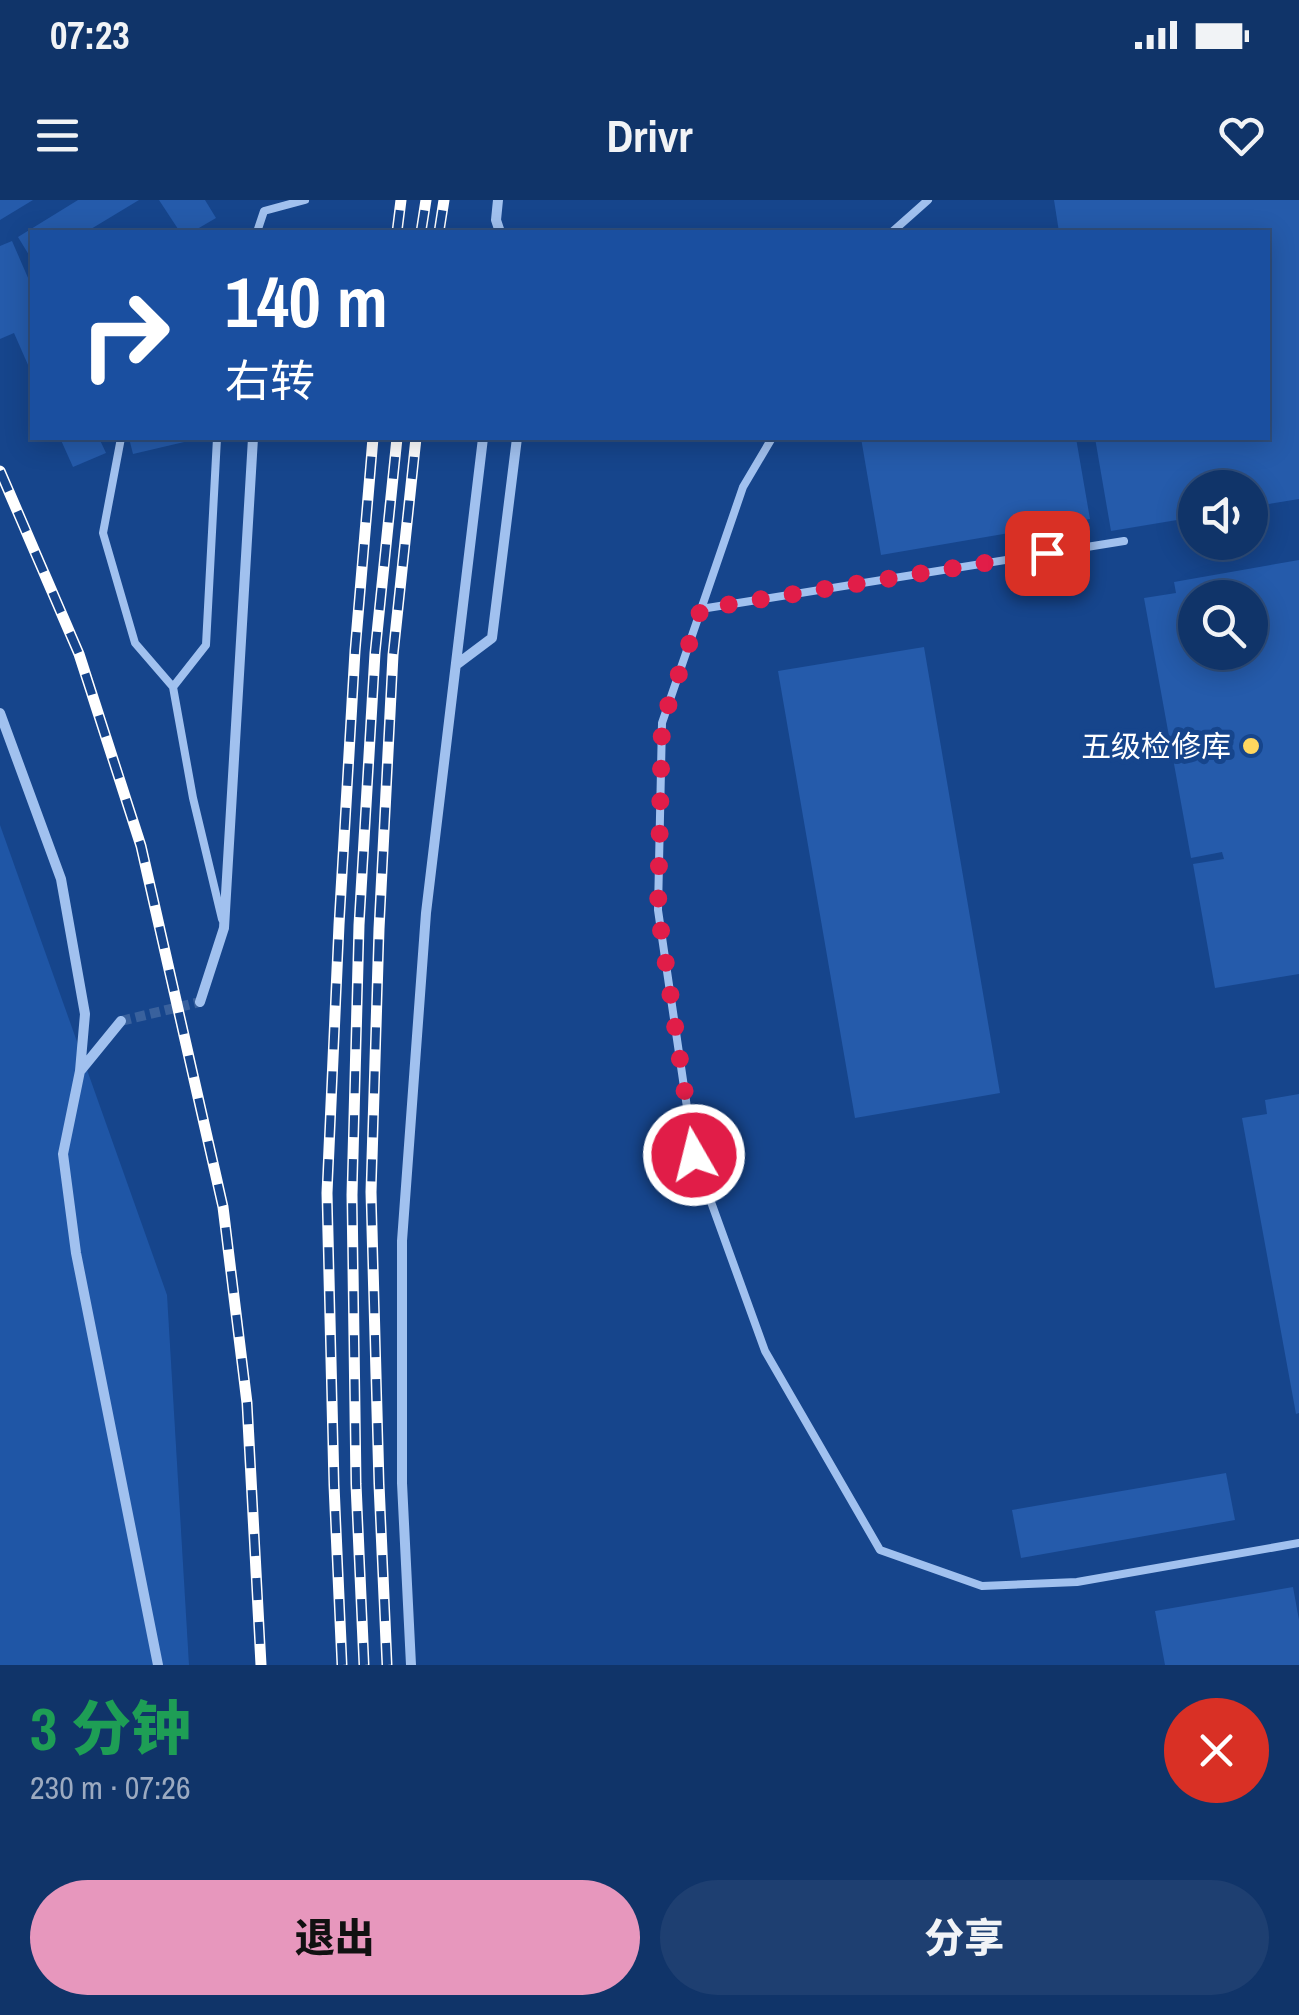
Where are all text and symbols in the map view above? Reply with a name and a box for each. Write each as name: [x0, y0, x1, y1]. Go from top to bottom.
text: 07:23: [50, 10, 130, 61]
text: Drivr: [606, 105, 693, 166]
icon: menu: [30, 108, 85, 163]
icon: heart: [1214, 108, 1269, 163]
text: 140 m: [225, 255, 388, 349]
icon: right: [60, 270, 190, 400]
text: 右转: [225, 350, 315, 411]
map controls: [1178, 470, 1268, 670]
button: sound: [1178, 470, 1268, 560]
pin: [1005, 511, 1090, 596]
icon: arrive: [1020, 526, 1075, 581]
button: search: [1178, 580, 1268, 670]
place label: 五级检修库: [1081, 726, 1231, 766]
marker: 五级检修库: [1240, 735, 1262, 757]
position arrow: [642, 1103, 746, 1207]
text: 3 分钟: [30, 1688, 191, 1769]
button: close: [1164, 1698, 1269, 1803]
text: 230 m · 07:26: [30, 1766, 190, 1809]
button: 退出: [30, 1880, 640, 1995]
button: 分享: [660, 1880, 1269, 1995]

